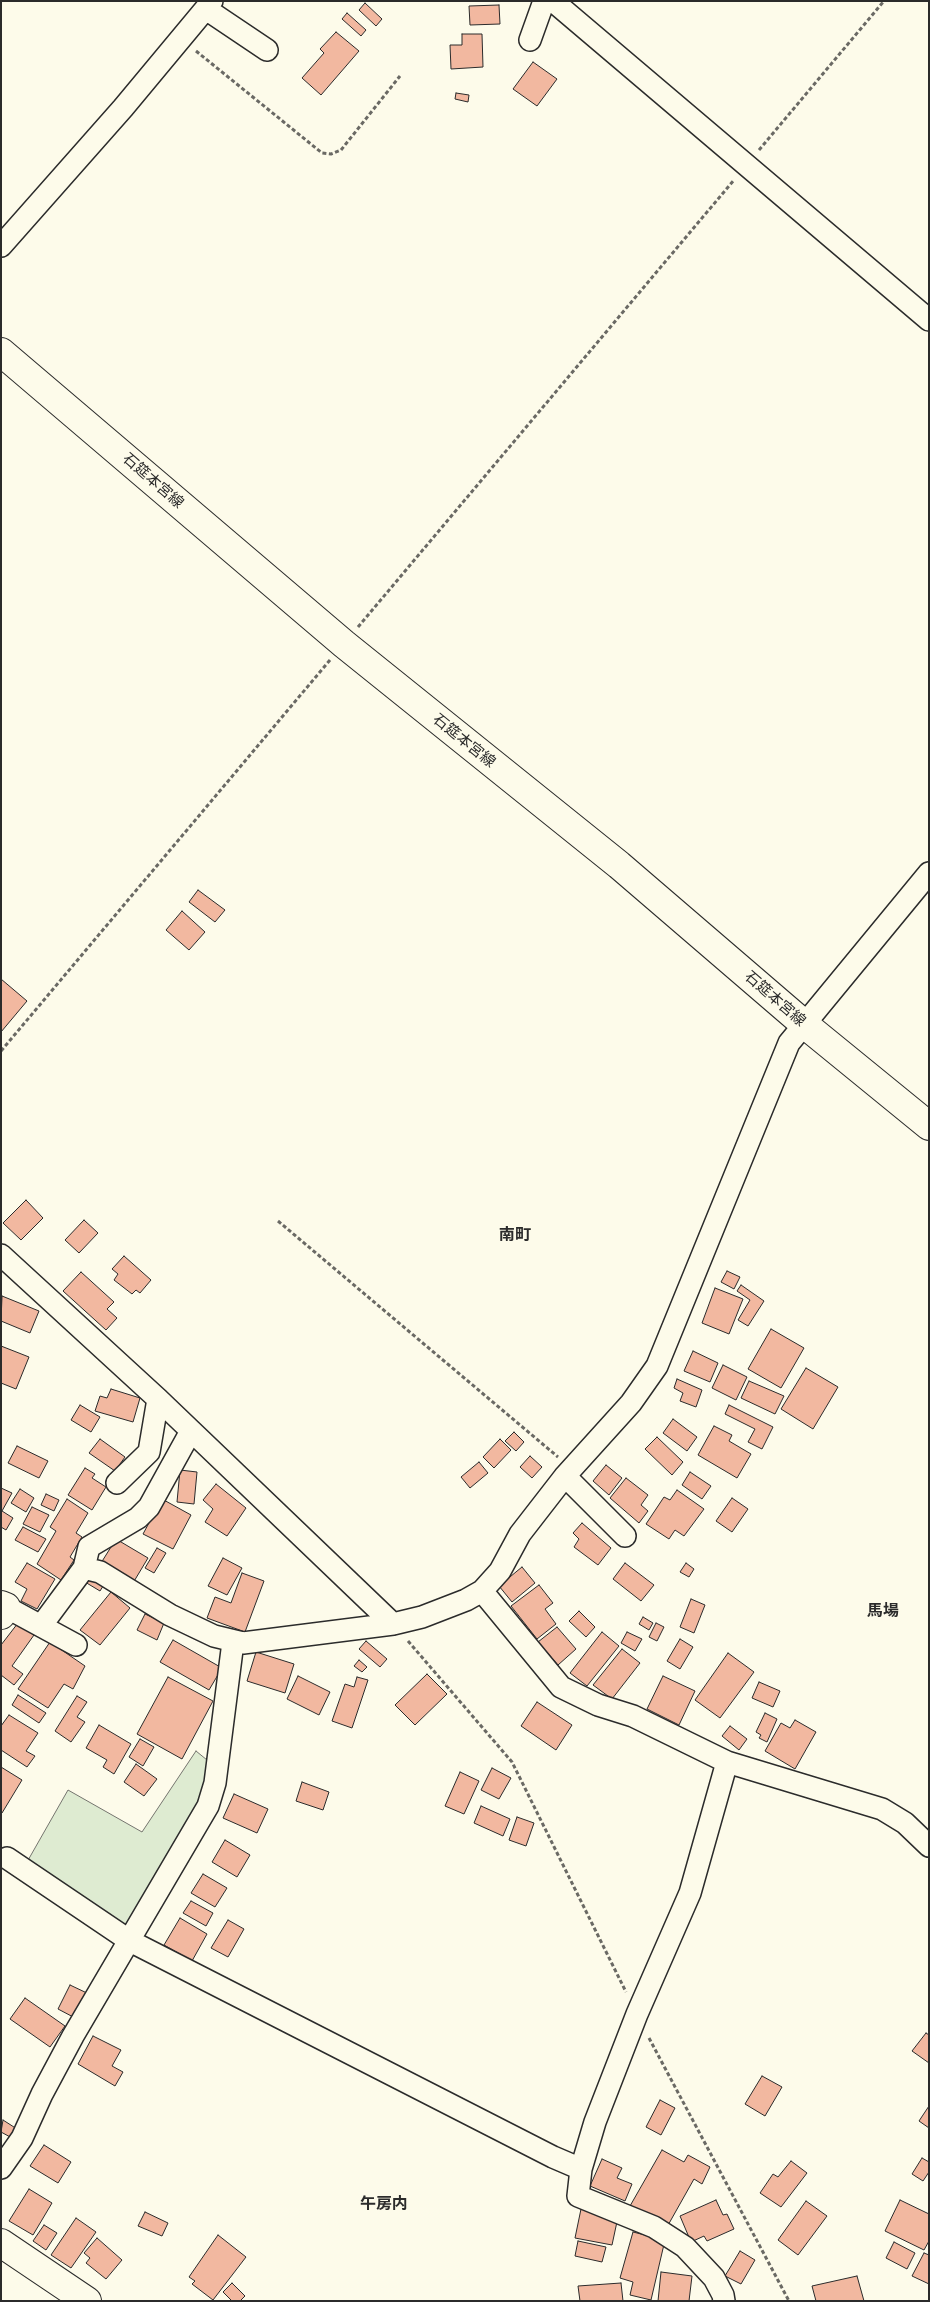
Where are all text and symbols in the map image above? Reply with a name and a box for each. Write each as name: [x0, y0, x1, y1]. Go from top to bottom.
street label: 石筵本宮線: [119, 450, 187, 512]
street label: 石筵本宮線: [429, 710, 499, 772]
street label: 石筵本宮線: [741, 968, 809, 1030]
district label: 南町: [499, 1225, 531, 1245]
district label: 馬場: [867, 1601, 899, 1621]
district label: 午房内: [360, 2194, 408, 2214]

